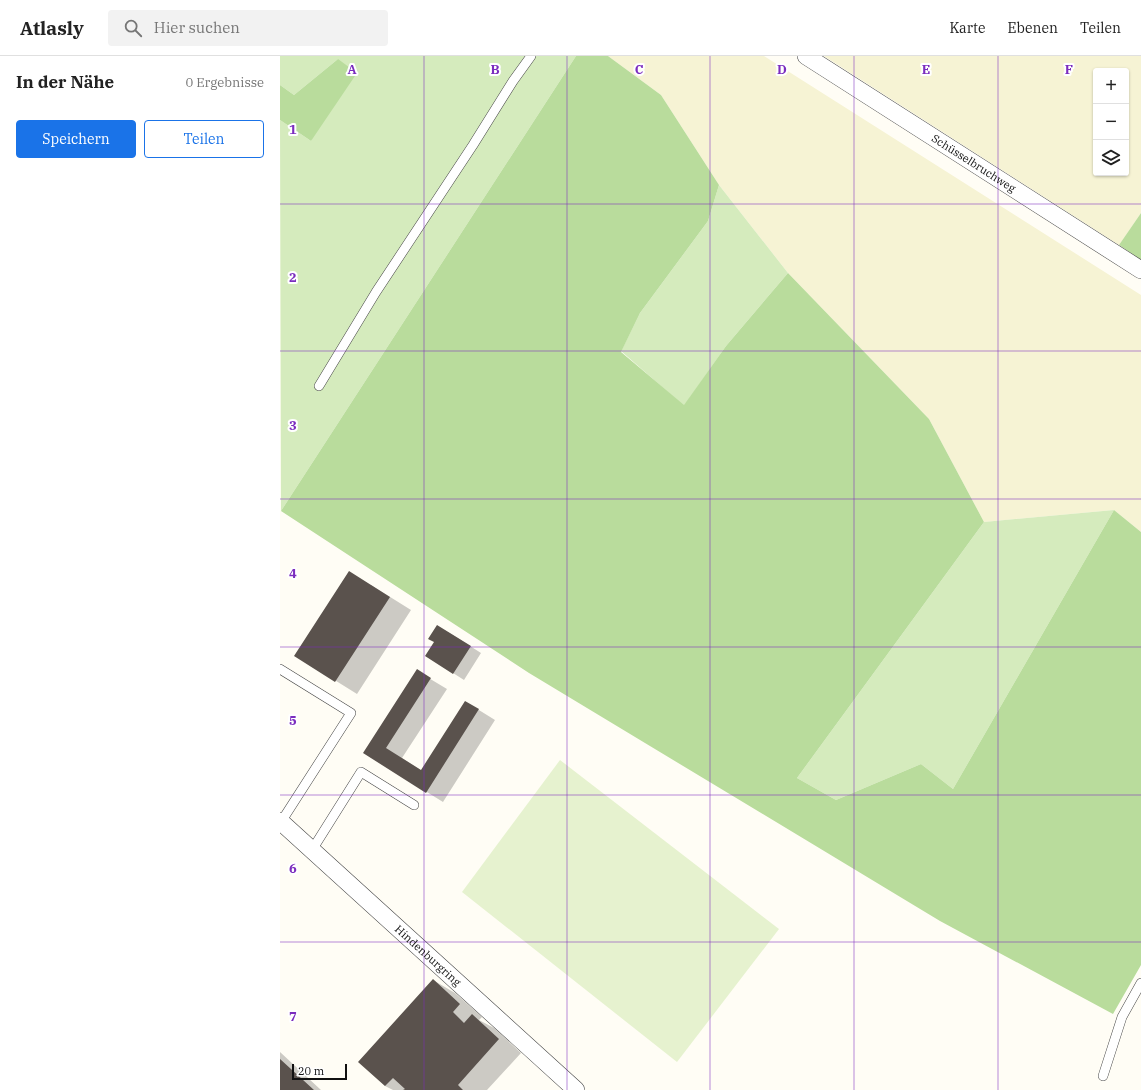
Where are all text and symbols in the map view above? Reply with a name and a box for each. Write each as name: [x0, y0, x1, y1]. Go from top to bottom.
search box: [108, 10, 388, 46]
text: Atlasly: [20, 16, 84, 40]
icon: search: [122, 17, 144, 39]
text: Hier suchen: [154, 18, 240, 37]
text: Karte: [949, 19, 986, 37]
text: Ebenen: [1008, 19, 1058, 37]
text: Teilen: [1080, 19, 1121, 37]
text: A: [347, 61, 357, 78]
text: B: [490, 61, 500, 78]
text: C: [635, 61, 644, 78]
text: D: [777, 61, 787, 78]
text: E: [922, 61, 930, 78]
text: F: [1065, 61, 1073, 78]
map controls: [1093, 68, 1129, 176]
button: +: [1093, 68, 1129, 104]
text: In der Nähe: [16, 71, 114, 93]
text: 0 Ergebnisse: [185, 74, 264, 91]
button: −: [1093, 104, 1129, 140]
button: Speichern: [16, 120, 136, 158]
button: Teilen: [144, 120, 264, 158]
text: 1: [289, 121, 297, 138]
street label: Schüsselbruchweg: [929, 131, 1018, 195]
button: layers: [1093, 140, 1129, 176]
text: 2: [289, 269, 297, 286]
text: 3: [289, 417, 297, 434]
text: 4: [289, 565, 297, 582]
text: 5: [289, 712, 297, 729]
text: 6: [289, 860, 297, 877]
street label: Hindenburgring: [392, 922, 464, 989]
text: 7: [289, 1008, 297, 1025]
scale bar: [292, 1062, 347, 1081]
text: 20 m: [298, 1064, 324, 1078]

